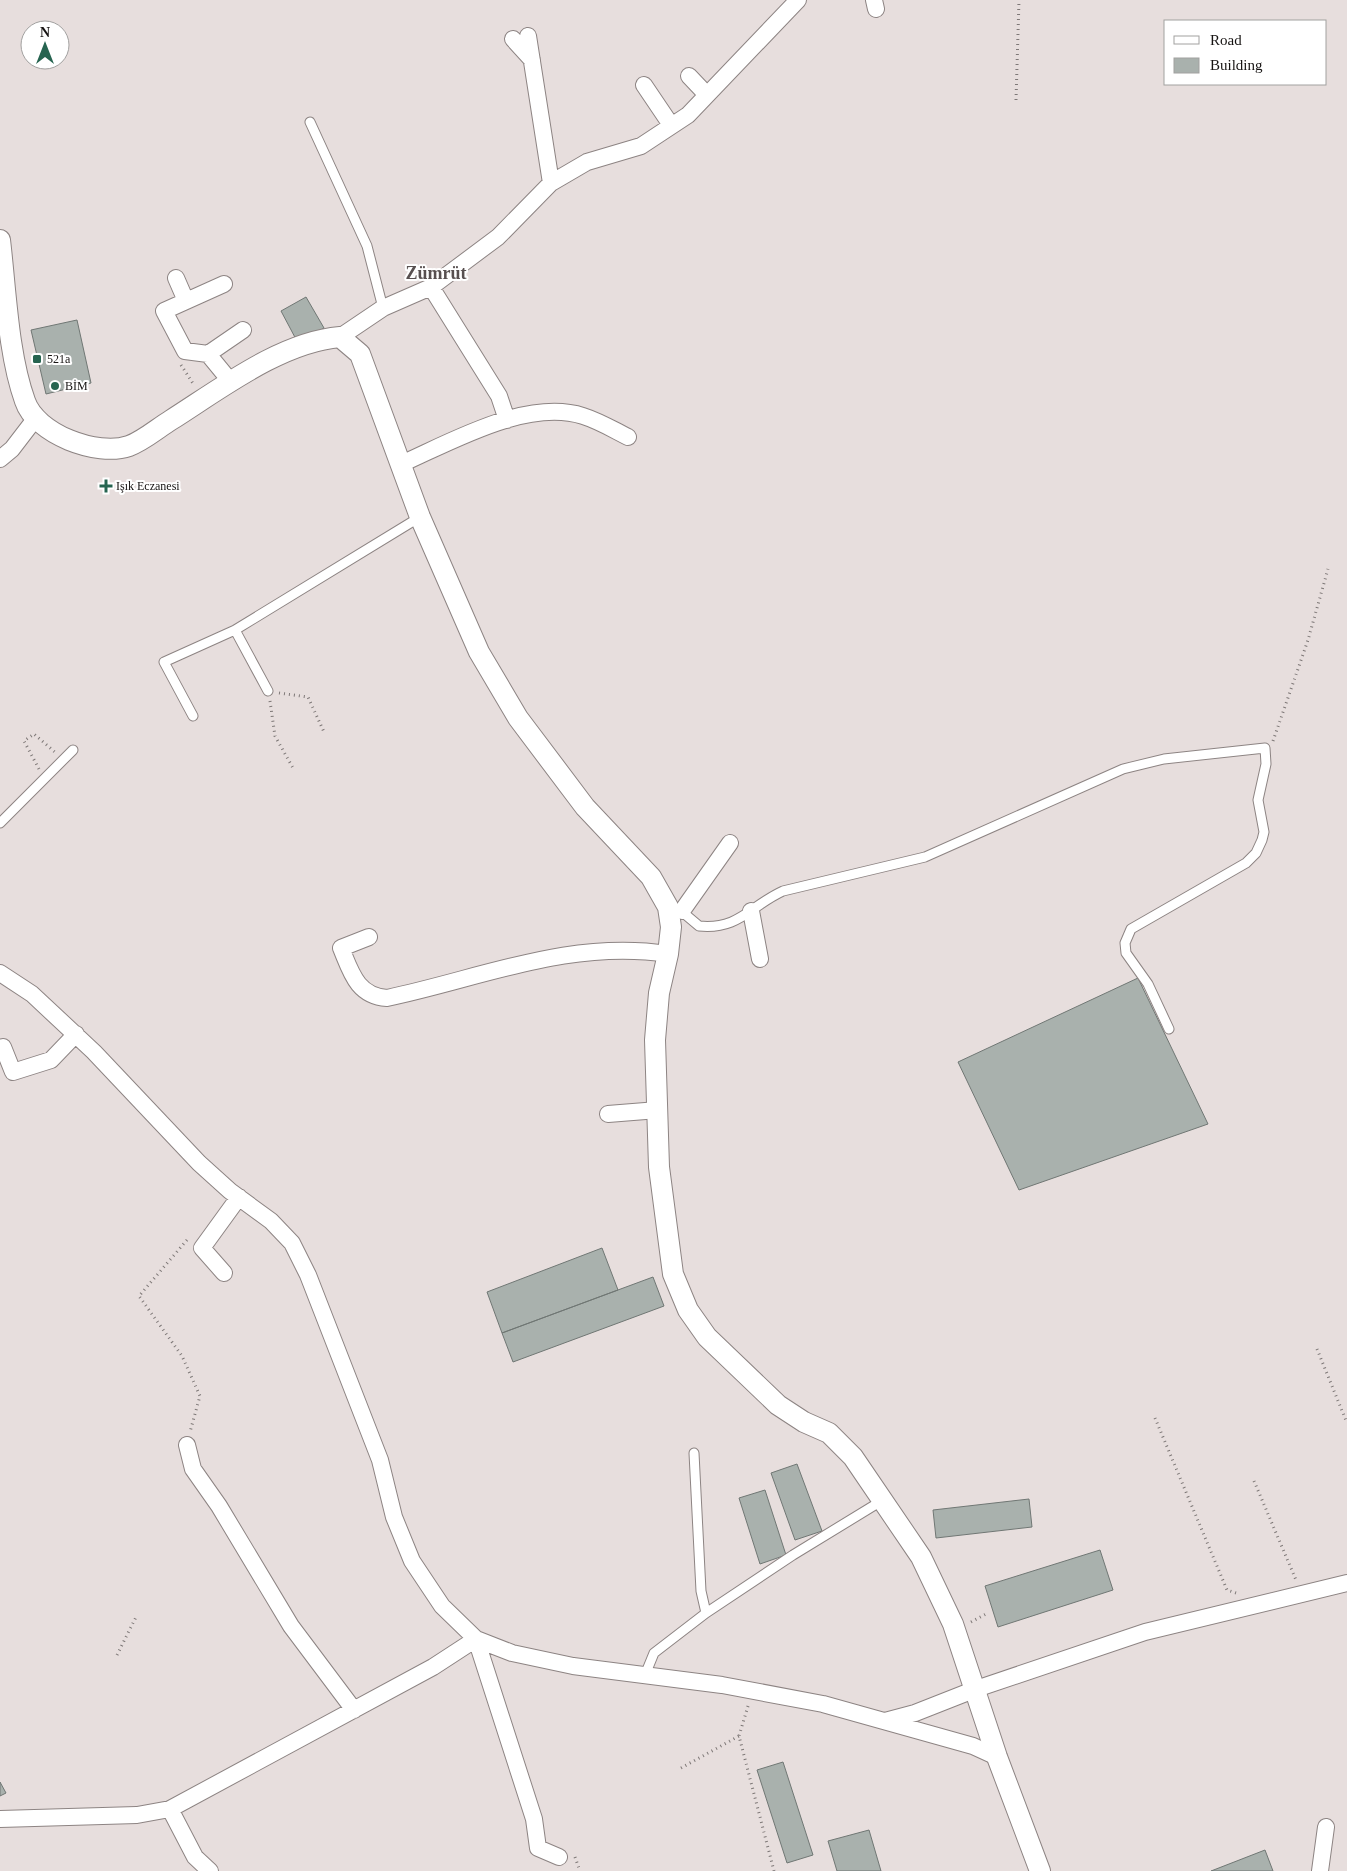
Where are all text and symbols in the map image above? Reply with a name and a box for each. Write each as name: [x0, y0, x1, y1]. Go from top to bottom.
north arrow: [20, 20, 70, 70]
legend: [1164, 20, 1327, 85]
text: N: [40, 25, 50, 40]
text: Road: [1210, 32, 1242, 48]
text: Building: [1210, 57, 1263, 73]
district label: Zümrüt: [405, 263, 467, 283]
place label: 521a: [47, 352, 71, 366]
marker: 521a: [31, 353, 43, 365]
place label: BİM: [65, 379, 88, 393]
marker: BİM: [49, 380, 61, 392]
place label: Işık Eczanesi: [116, 479, 180, 493]
marker: Işık Eczanesi: [100, 480, 112, 492]

